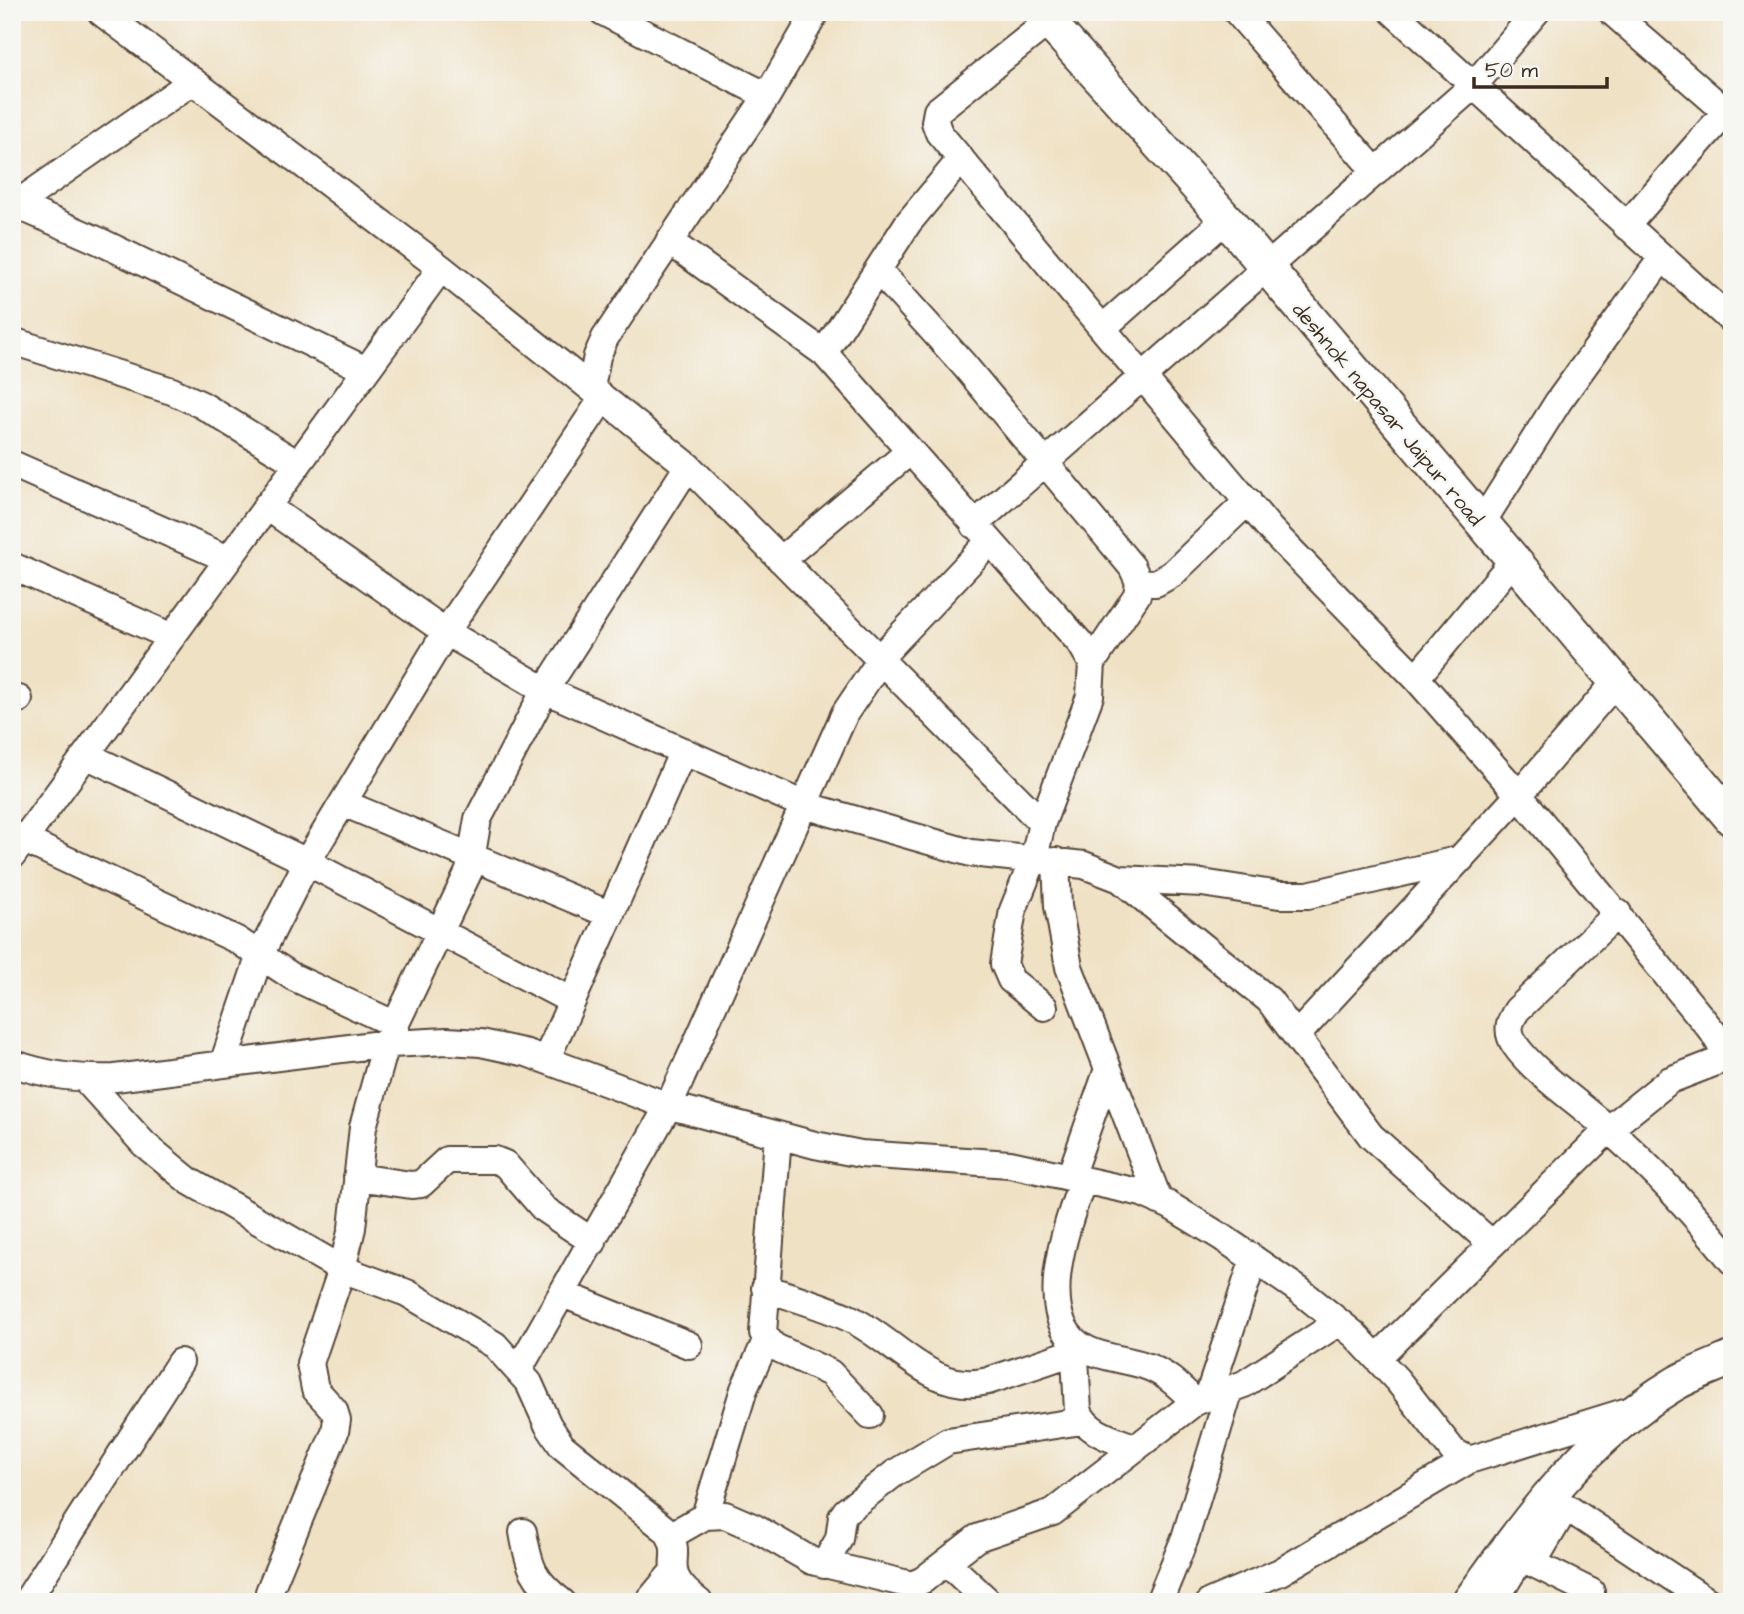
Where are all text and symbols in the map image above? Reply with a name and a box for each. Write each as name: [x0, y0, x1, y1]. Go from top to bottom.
scale bar: [1474, 46, 1608, 90]
text: 50 m: [1485, 56, 1539, 85]
street label: deshnok napasar Jaipur road: [1285, 296, 1490, 533]

